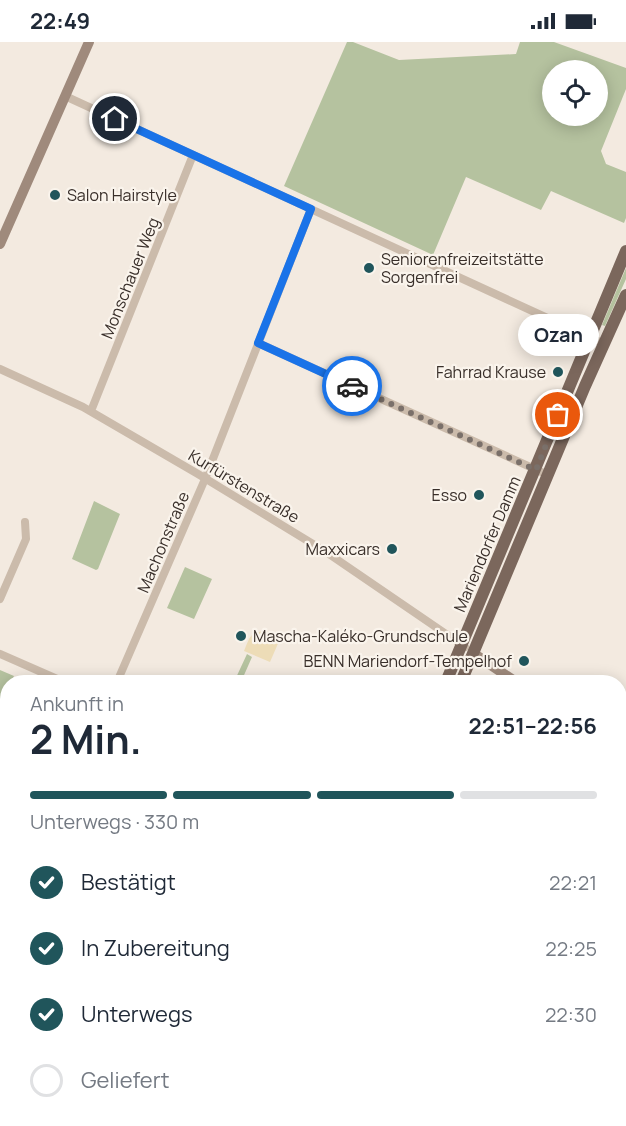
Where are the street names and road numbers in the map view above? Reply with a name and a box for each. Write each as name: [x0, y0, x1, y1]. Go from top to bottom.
street label: Monschauer Weg: [96, 214, 164, 342]
street label: Kurfürstenstraße: [184, 444, 304, 528]
street label: Mariendorfer Damm: [448, 473, 526, 615]
street label: Machonstraße: [132, 488, 194, 596]

